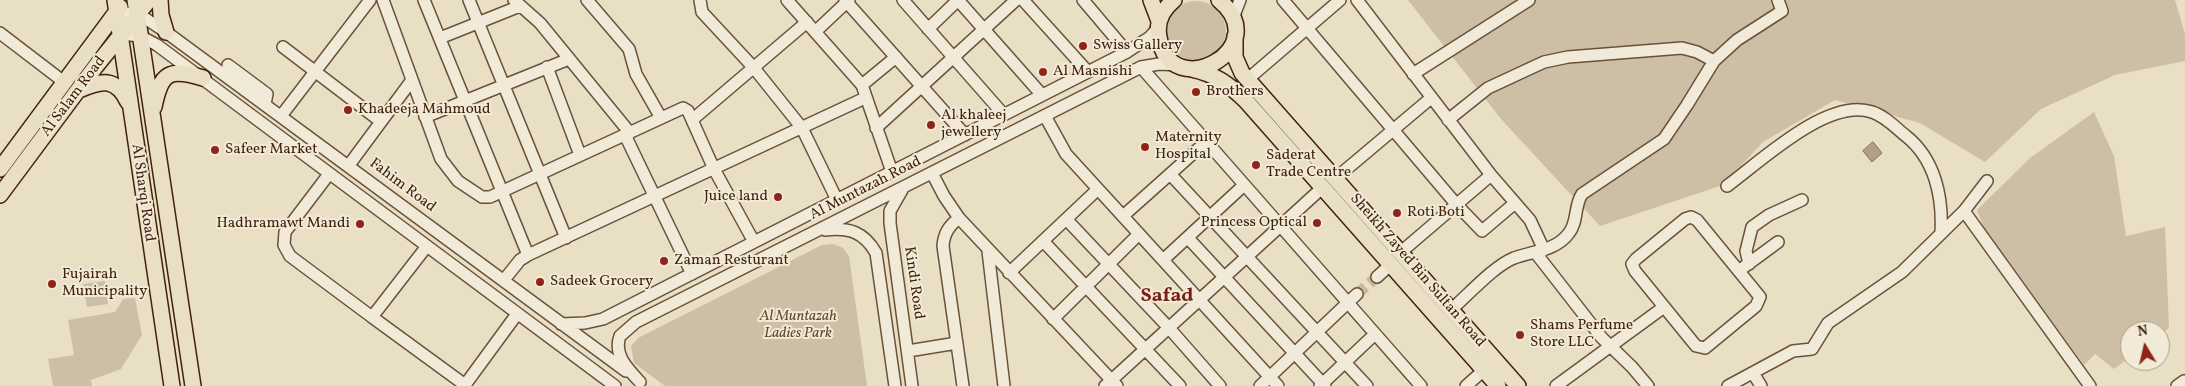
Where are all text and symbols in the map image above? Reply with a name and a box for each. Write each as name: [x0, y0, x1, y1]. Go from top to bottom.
place label: Swiss Gallery: [1093, 37, 1182, 55]
marker: Swiss Gallery: [1077, 40, 1089, 52]
street label: Al Salam Road: [38, 53, 110, 141]
place label: Al Masnishi: [1053, 63, 1132, 81]
marker: Al Masnishi: [1037, 66, 1049, 78]
place label: Brothers: [1206, 83, 1264, 101]
marker: Brothers: [1190, 86, 1202, 98]
place label: Khadeeja Mahmoud: [358, 101, 491, 119]
marker: Khadeeja Mahmoud: [342, 104, 354, 116]
place label: Al khaleej jewellery: [941, 107, 1007, 142]
marker: Al khaleej jewellery: [925, 119, 937, 131]
place label: Maternity Hospital: [1155, 129, 1222, 164]
place label: Safeer Market: [225, 141, 317, 159]
marker: Maternity Hospital: [1139, 141, 1151, 153]
street label: Al Sharqi Road: [126, 143, 158, 243]
marker: Safeer Market: [209, 144, 221, 156]
place label: Saderat Trade Centre: [1266, 147, 1351, 182]
street label: Al Muntazah Road: [807, 153, 925, 225]
street label: Fahim Road: [365, 155, 439, 217]
marker: Saderat Trade Centre: [1250, 159, 1262, 171]
place label: Juice land: [704, 188, 768, 206]
marker: Juice land: [772, 191, 784, 203]
street label: Sheikh Zayed Bin Sultan Road: [1345, 191, 1489, 351]
place label: Roti Boti: [1407, 204, 1465, 222]
marker: Roti Boti: [1391, 207, 1403, 219]
place label: Princess Optical: [1201, 214, 1307, 232]
place label: Hadhramawt Mandi: [217, 215, 350, 233]
marker: Princess Optical: [1311, 217, 1323, 229]
marker: Hadhramawt Mandi: [354, 218, 366, 230]
street label: Kindi Road: [899, 245, 927, 321]
place label: Zaman Resturant: [674, 252, 789, 270]
marker: Zaman Resturant: [658, 255, 670, 267]
place label: Fujairah Municipality: [62, 266, 147, 301]
place label: Sadeek Grocery: [550, 273, 653, 291]
marker: Sadeek Grocery: [534, 276, 546, 288]
marker: Fujairah Municipality: [46, 278, 58, 290]
district label: Safad: [1140, 285, 1194, 309]
park label: Al Muntazah Ladies Park: [759, 308, 837, 343]
place label: Shams Perfume Store LLC: [1530, 317, 1633, 352]
north arrow: [2120, 321, 2170, 371]
text: N: [2136, 322, 2149, 342]
marker: Shams Perfume Store LLC: [1514, 329, 1526, 341]

